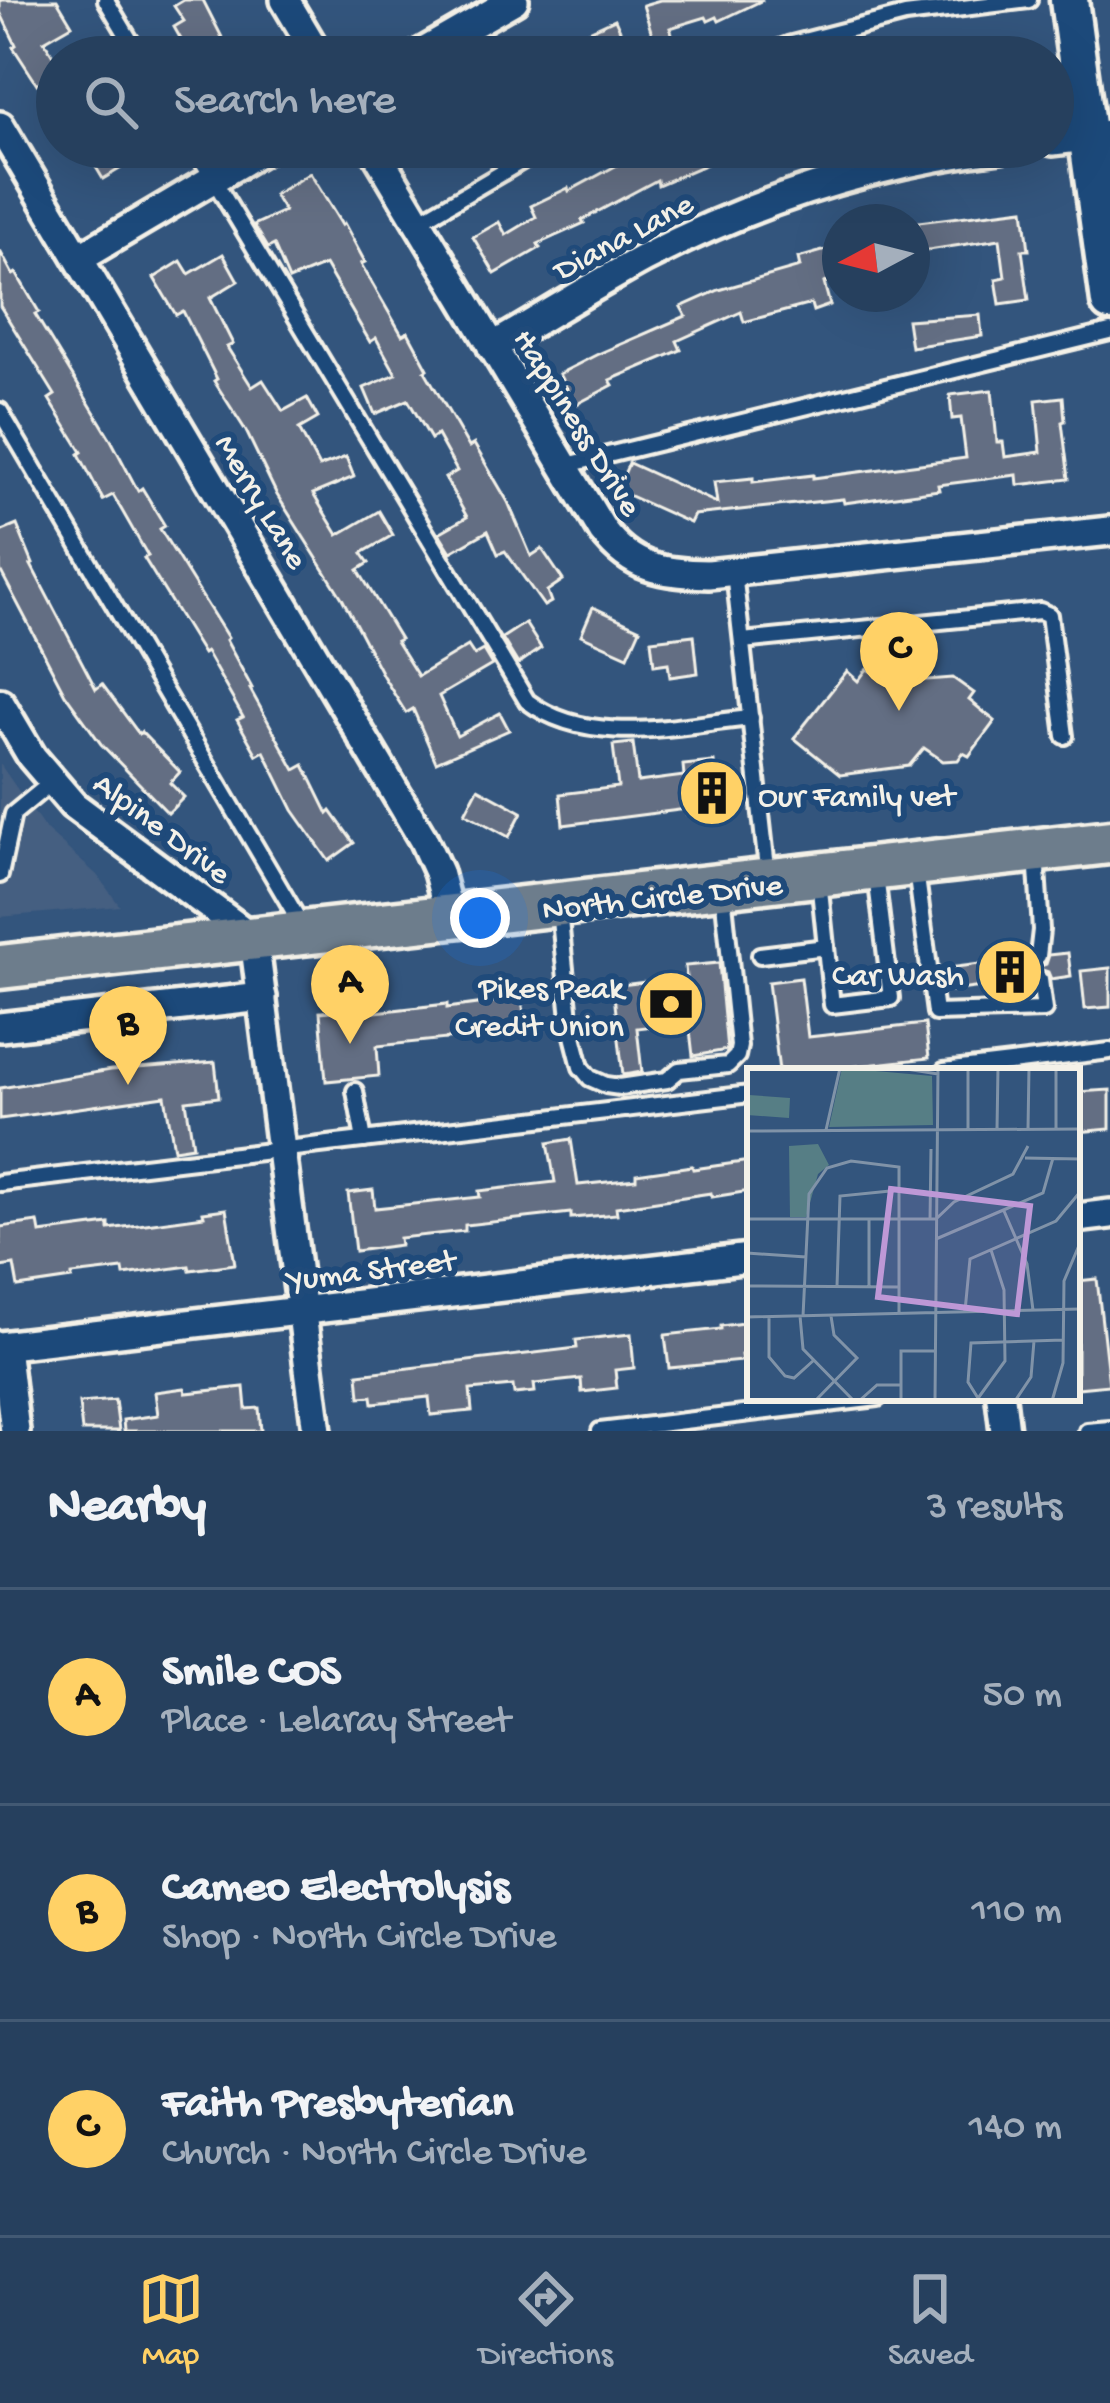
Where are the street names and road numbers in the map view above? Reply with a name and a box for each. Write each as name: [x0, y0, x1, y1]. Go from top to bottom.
street label: Diana Lane: [547, 186, 702, 293]
street label: Happiness Drive: [502, 324, 648, 526]
street label: Merry Lane: [204, 429, 314, 578]
street label: Alpine Drive: [84, 767, 238, 895]
street label: North Circle Drive: [541, 868, 786, 931]
street label: Yuma Street: [283, 1244, 460, 1302]

